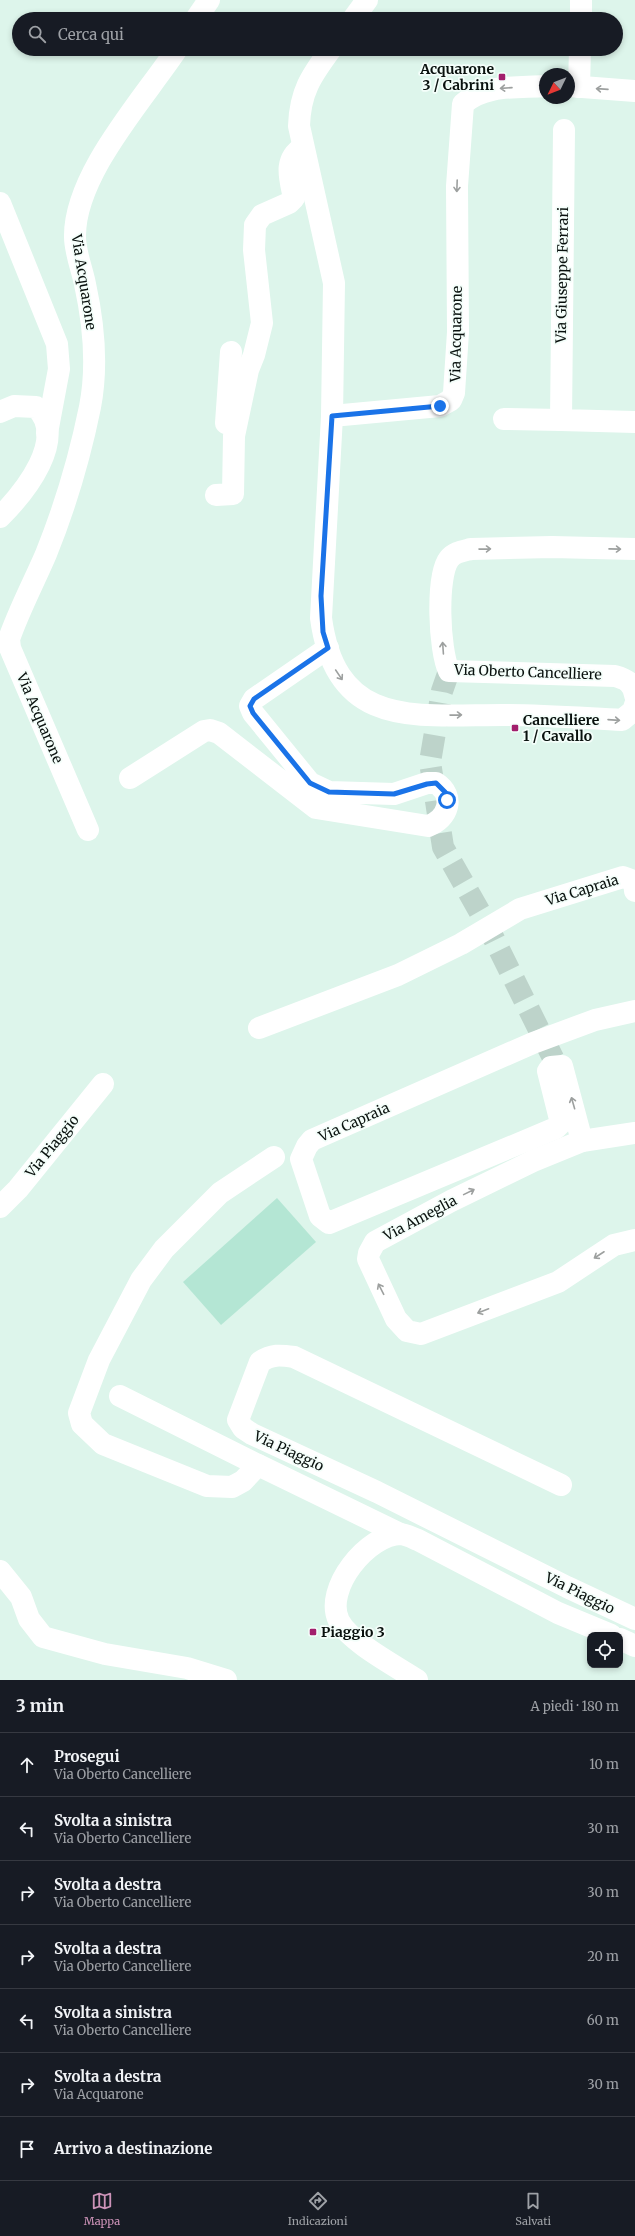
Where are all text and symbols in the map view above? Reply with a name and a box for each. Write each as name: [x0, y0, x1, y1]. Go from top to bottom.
search box: [12, 12, 623, 56]
icon: search: [26, 23, 48, 45]
text: Cerca qui: [58, 25, 124, 44]
place label: Acquarone 3 / Cabrini: [419, 60, 494, 94]
north arrow: [539, 68, 575, 104]
marker: Acquarone 3 / Cabrini: [497, 72, 507, 82]
one-way arrow: [500, 85, 513, 92]
one-way arrow: [596, 85, 609, 92]
one-way arrow: [453, 179, 461, 192]
street label: Via Giuseppe Ferrari: [552, 206, 572, 344]
street label: Via Acquarone: [67, 232, 100, 331]
street label: Via Acquarone: [446, 286, 466, 383]
route end: [431, 397, 449, 415]
one-way arrow: [478, 545, 491, 553]
one-way arrow: [608, 545, 621, 552]
one-way arrow: [439, 642, 446, 655]
street label: Via Oberto Cancelliere: [453, 660, 602, 684]
street label: Via Acquarone: [12, 669, 67, 766]
one-way arrow: [336, 669, 344, 681]
one-way arrow: [449, 711, 462, 719]
place label: Cancelliere 1 / Cavallo: [523, 711, 600, 745]
one-way arrow: [607, 716, 620, 723]
marker: Cancelliere 1 / Cavallo: [510, 723, 520, 733]
route start: [438, 791, 456, 809]
street label: Via Capraia: [542, 870, 621, 910]
one-way arrow: [569, 1097, 576, 1110]
street label: Via Capraia: [315, 1098, 393, 1146]
street label: Via Piaggio: [21, 1111, 83, 1182]
one-way arrow: [463, 1188, 475, 1195]
street label: Via Ameglia: [379, 1191, 460, 1245]
one-way arrow: [594, 1251, 605, 1259]
one-way arrow: [377, 1283, 384, 1295]
one-way arrow: [477, 1307, 489, 1315]
street label: Via Piaggio: [250, 1427, 327, 1475]
street label: Via Piaggio: [541, 1568, 618, 1618]
place label: Piaggio 3: [321, 1623, 385, 1641]
marker: Piaggio 3: [308, 1627, 318, 1637]
map controls: [587, 1632, 623, 1668]
button: locate: [587, 1632, 623, 1668]
text: 3 min: [16, 1695, 64, 1717]
text: A piedi · 180 m: [530, 1698, 619, 1715]
text: Prosegui: [54, 1747, 120, 1766]
icon: ahead: [16, 1754, 38, 1776]
text: 10 m: [589, 1756, 619, 1773]
text: Via Oberto Cancelliere: [54, 1766, 191, 1783]
text: Svolta a sinistra: [54, 1811, 172, 1830]
icon: left: [16, 1818, 38, 1840]
text: 30 m: [587, 1820, 619, 1837]
text: Via Oberto Cancelliere: [54, 1830, 191, 1847]
text: Svolta a destra: [54, 1875, 161, 1894]
icon: right: [16, 1882, 38, 1904]
text: 30 m: [587, 1884, 619, 1901]
text: Via Oberto Cancelliere: [54, 1894, 191, 1911]
text: Svolta a destra: [54, 1939, 161, 1958]
icon: right: [16, 1946, 38, 1968]
text: 20 m: [587, 1948, 619, 1965]
text: Via Oberto Cancelliere: [54, 1958, 191, 1975]
text: Svolta a sinistra: [54, 2003, 172, 2022]
icon: left: [16, 2010, 38, 2032]
text: 60 m: [587, 2012, 619, 2029]
text: Via Oberto Cancelliere: [54, 2022, 191, 2039]
text: Svolta a destra: [54, 2067, 161, 2086]
icon: right: [16, 2074, 38, 2096]
text: 30 m: [587, 2076, 619, 2093]
text: Via Acquarone: [54, 2086, 144, 2103]
icon: arrive: [16, 2138, 38, 2160]
text: Arrivo a destinazione: [54, 2139, 212, 2158]
tab: Mappa: [84, 2190, 120, 2228]
tab: Indicazioni: [288, 2190, 347, 2228]
tab: Salvati: [515, 2190, 551, 2228]

